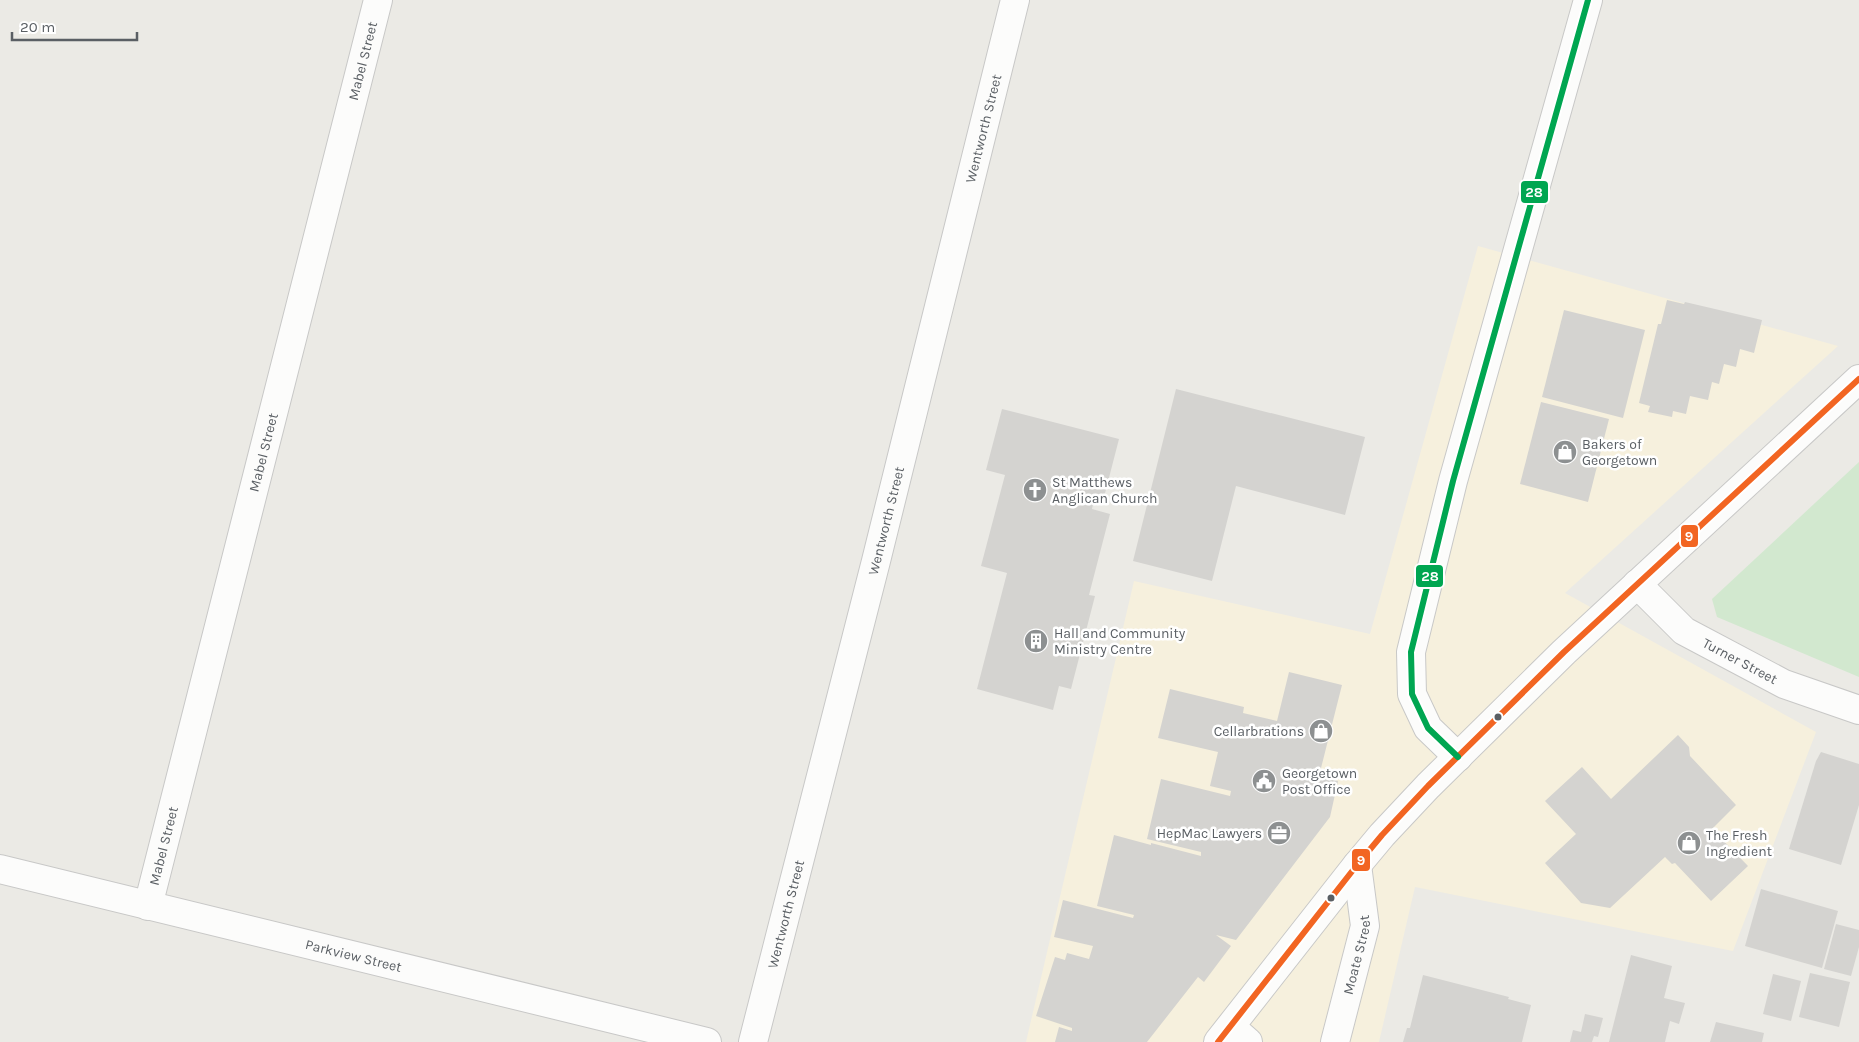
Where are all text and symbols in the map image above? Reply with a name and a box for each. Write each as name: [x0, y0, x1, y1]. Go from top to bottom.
scale bar: [12, 10, 138, 42]
text: 20 m: [20, 18, 55, 36]
street label: Mabel Street: [344, 20, 381, 102]
street label: Wentworth Street: [962, 72, 1005, 185]
line badge: 28: [1520, 180, 1549, 204]
text: 28: [1525, 184, 1543, 201]
street label: Mabel Street: [245, 411, 281, 494]
place label: Bakers of Georgetown: [1582, 436, 1657, 469]
shop icon: Bakers of Georgetown: [1552, 439, 1578, 465]
street label: Wentworth Street: [864, 465, 908, 577]
place label: St Matthews Anglican Church: [1052, 474, 1157, 507]
church icon: St Matthews Anglican Church: [1022, 477, 1048, 503]
line badge: 9: [1680, 524, 1699, 548]
text: 9: [1685, 528, 1693, 545]
line badge: 28: [1415, 564, 1444, 588]
text: 28: [1421, 568, 1439, 585]
place label: Hall and Community Ministry Centre: [1054, 625, 1186, 658]
building icon: Hall and Community Ministry Centre: [1023, 628, 1049, 654]
street label: Turner Street: [1700, 634, 1780, 687]
unlabelled marker: [1493, 712, 1503, 722]
shop icon: Cellarbrations: [1308, 718, 1334, 744]
place label: Cellarbrations: [1214, 723, 1304, 740]
place label: Georgetown Post Office: [1282, 765, 1357, 798]
public building icon: Georgetown Post Office: [1251, 768, 1277, 794]
street label: Mabel Street: [145, 805, 181, 887]
office icon: HepMac Lawyers: [1266, 820, 1292, 846]
place label: HepMac Lawyers: [1157, 825, 1262, 842]
place label: The Fresh Ingredient: [1706, 827, 1772, 860]
shop icon: The Fresh Ingredient: [1676, 830, 1702, 856]
line badge: 9: [1351, 848, 1371, 872]
text: 9: [1357, 852, 1365, 869]
street label: Wentworth Street: [764, 858, 808, 970]
unlabelled marker: [1326, 893, 1336, 903]
street label: Moate Street: [1339, 914, 1374, 996]
street label: Parkview Street: [304, 936, 404, 976]

